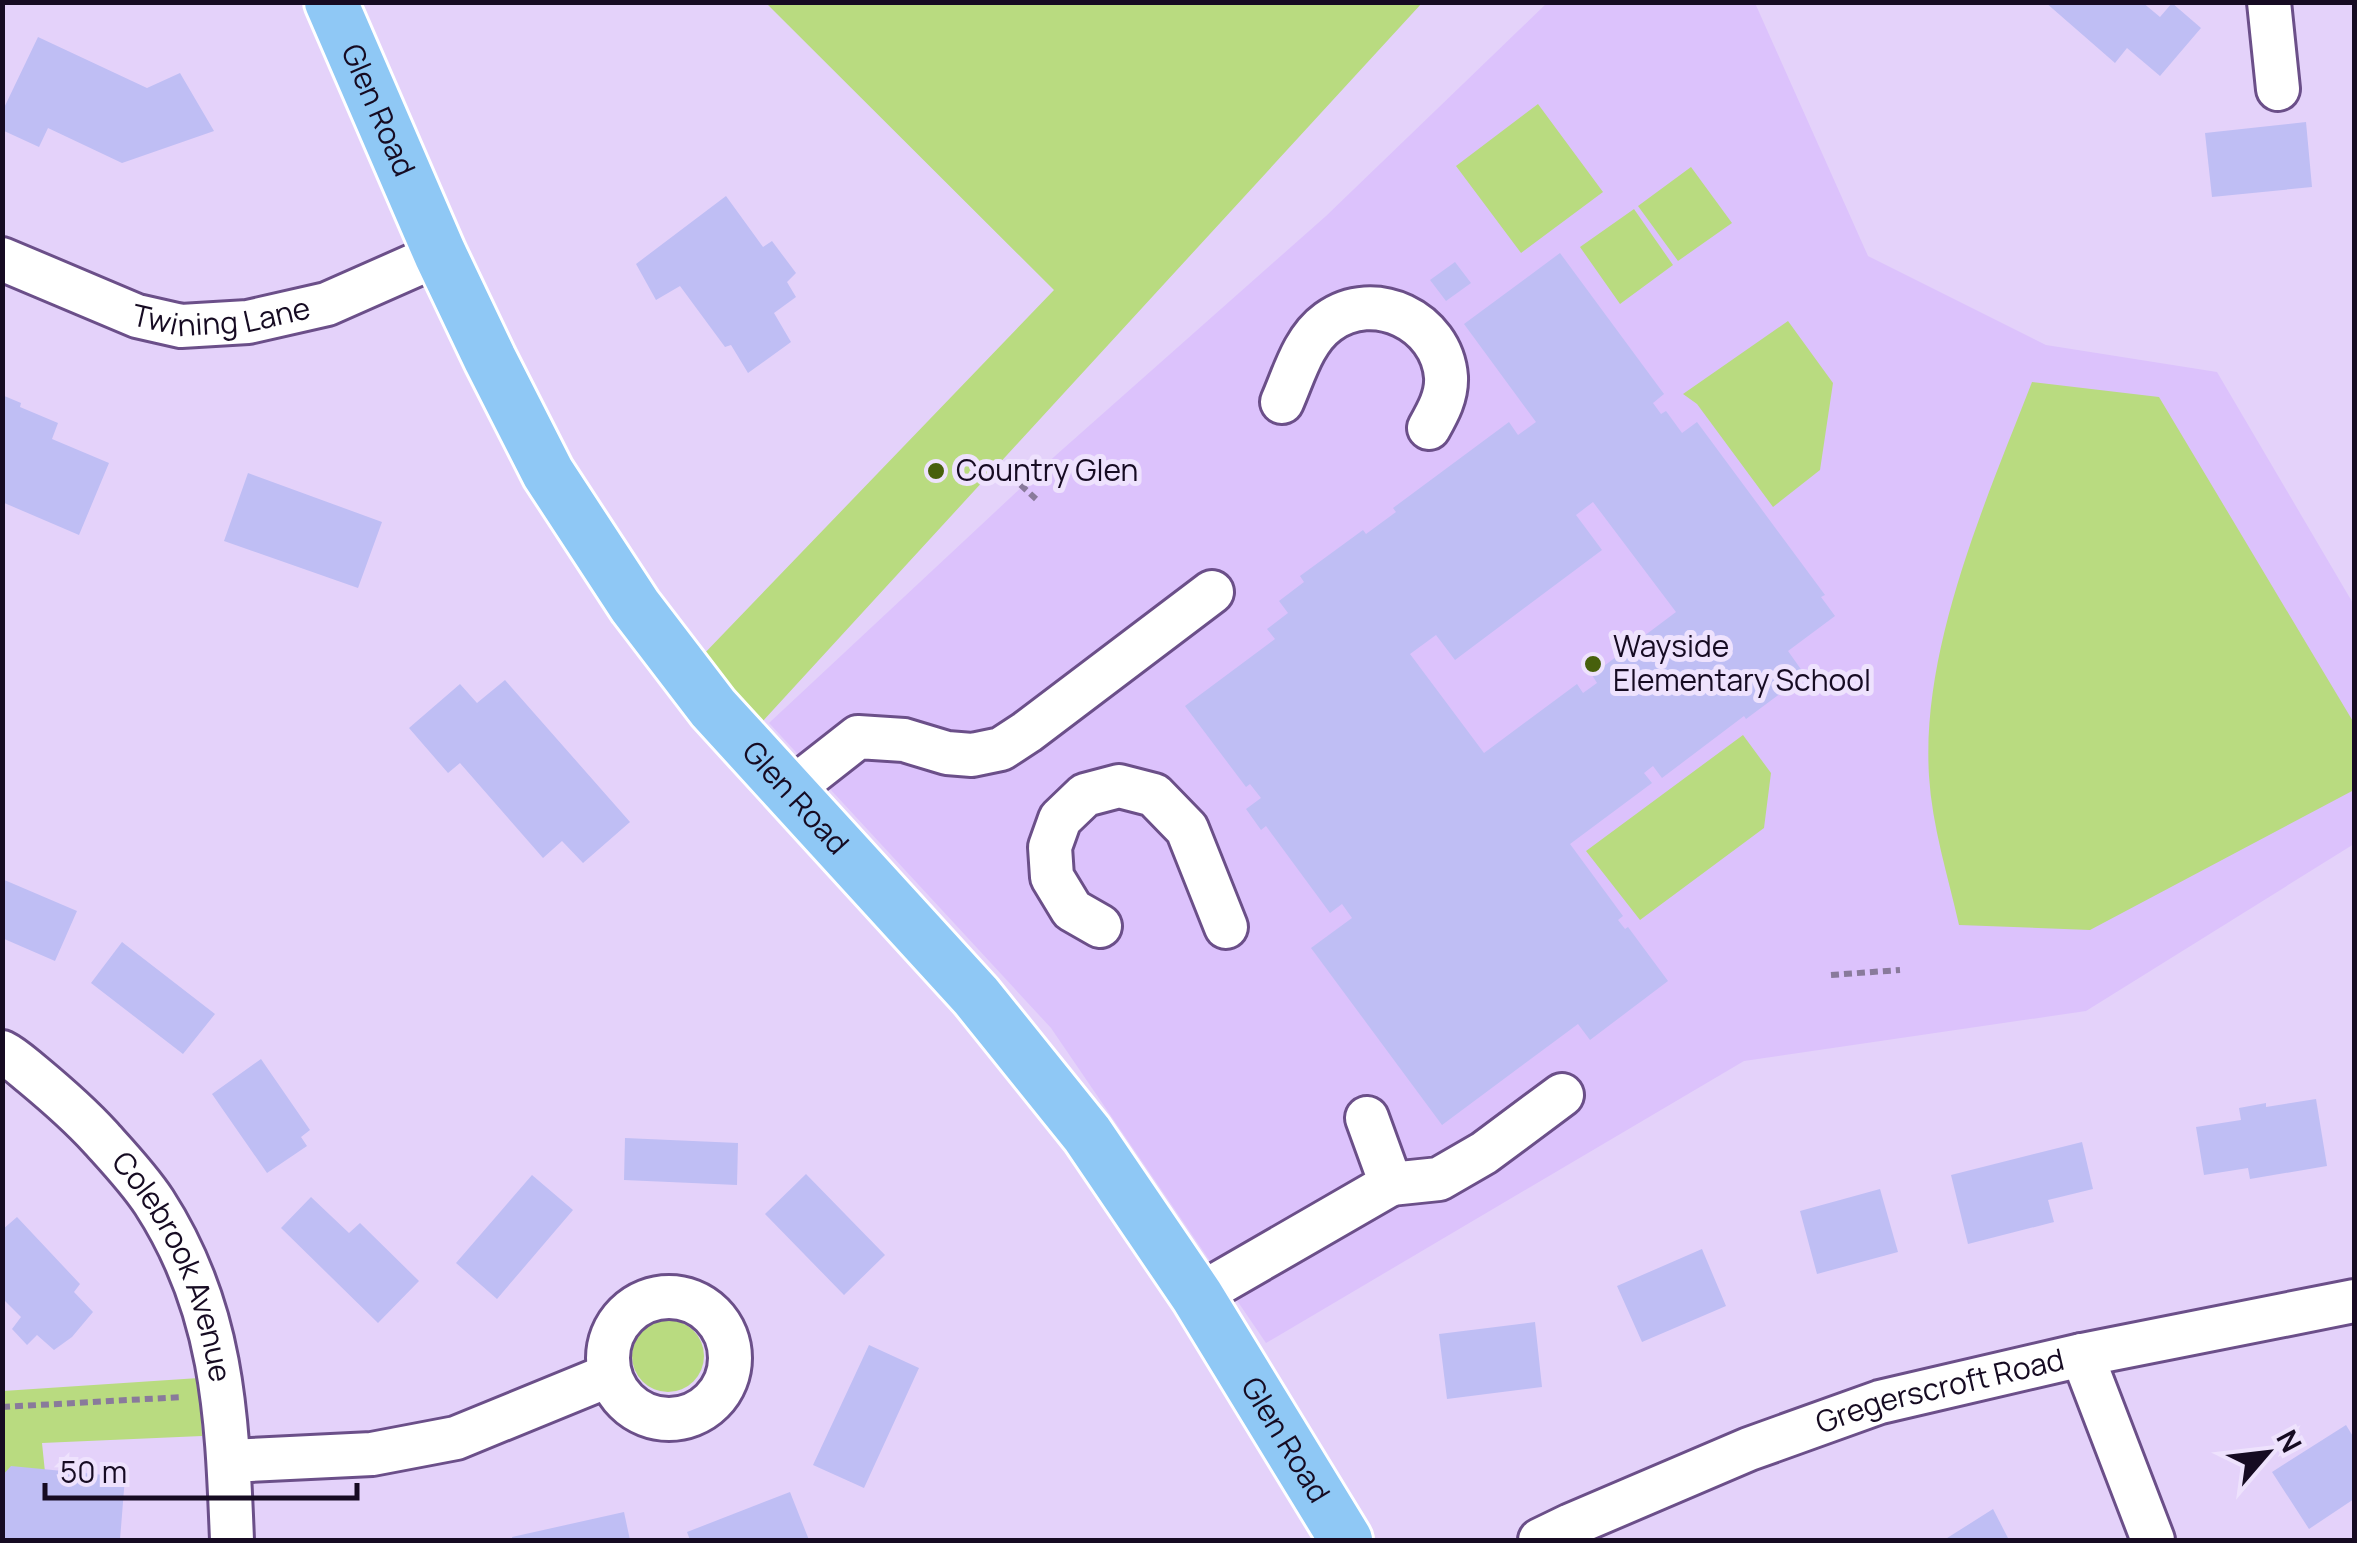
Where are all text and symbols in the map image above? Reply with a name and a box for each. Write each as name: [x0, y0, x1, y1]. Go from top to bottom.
street label: Glen Road: [333, 37, 426, 182]
street label: Twining Lane: [128, 287, 314, 345]
place label: Country Glen: [956, 449, 1138, 490]
marker: Country Glen: [925, 460, 947, 482]
place label: Wayside Elementary School: [1613, 625, 1871, 700]
marker: Wayside Elementary School: [1582, 653, 1604, 675]
street label: Glen Road: [734, 731, 859, 863]
street label: Colebrook Avenue: [103, 1142, 242, 1385]
street label: Gregerscroft Road: [1810, 1338, 2068, 1442]
street label: Glen Road: [1232, 1369, 1340, 1510]
north arrow: [2217, 1403, 2317, 1503]
text: N: [2268, 1423, 2311, 1459]
scale bar: [45, 1438, 358, 1500]
text: 50 m: [60, 1451, 127, 1492]

